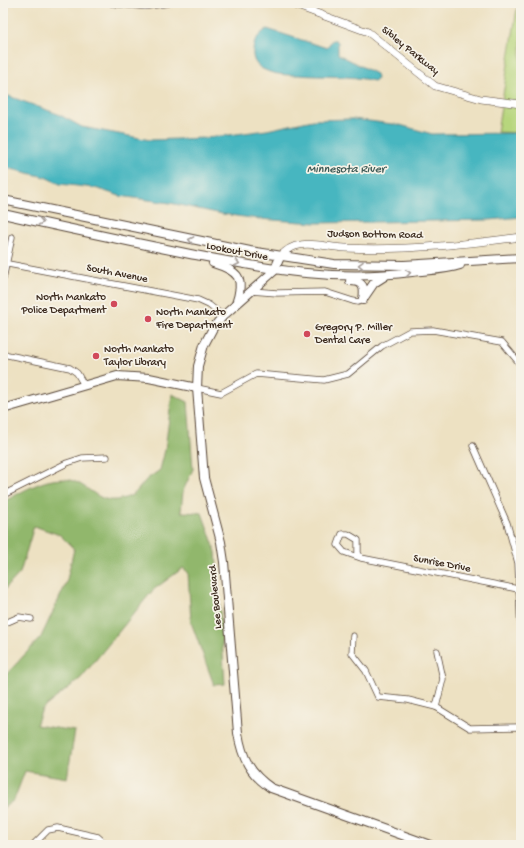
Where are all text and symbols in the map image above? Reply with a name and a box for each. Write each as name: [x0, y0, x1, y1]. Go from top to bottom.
street label: Sibley Parkway: [379, 24, 442, 78]
water label: Minnesota River: [307, 163, 388, 177]
one-way arrow: [38, 217, 44, 225]
street label: Judson Bottom Road: [327, 228, 424, 242]
one-way arrow: [188, 236, 194, 244]
street label: Lookout Drive: [205, 240, 269, 264]
one-way arrow: [234, 258, 240, 267]
one-way arrow: [358, 261, 364, 269]
street label: South Avenue: [85, 262, 149, 286]
one-way arrow: [405, 269, 411, 278]
place label: North Mankato Police Department: [20, 292, 108, 317]
marker: North Mankato Police Department: [109, 299, 119, 309]
place label: North Mankato Fire Department: [155, 307, 234, 332]
marker: North Mankato Fire Department: [143, 314, 153, 324]
place label: Gregory P. Miller Dental Care: [314, 322, 393, 347]
marker: Gregory P. Miller Dental Care: [302, 329, 312, 339]
place label: North Mankato Taylor Library: [103, 344, 174, 369]
marker: North Mankato Taylor Library: [91, 351, 101, 361]
street label: Sunrise Drive: [412, 553, 472, 575]
street label: Lee Boulevard: [207, 563, 225, 629]

